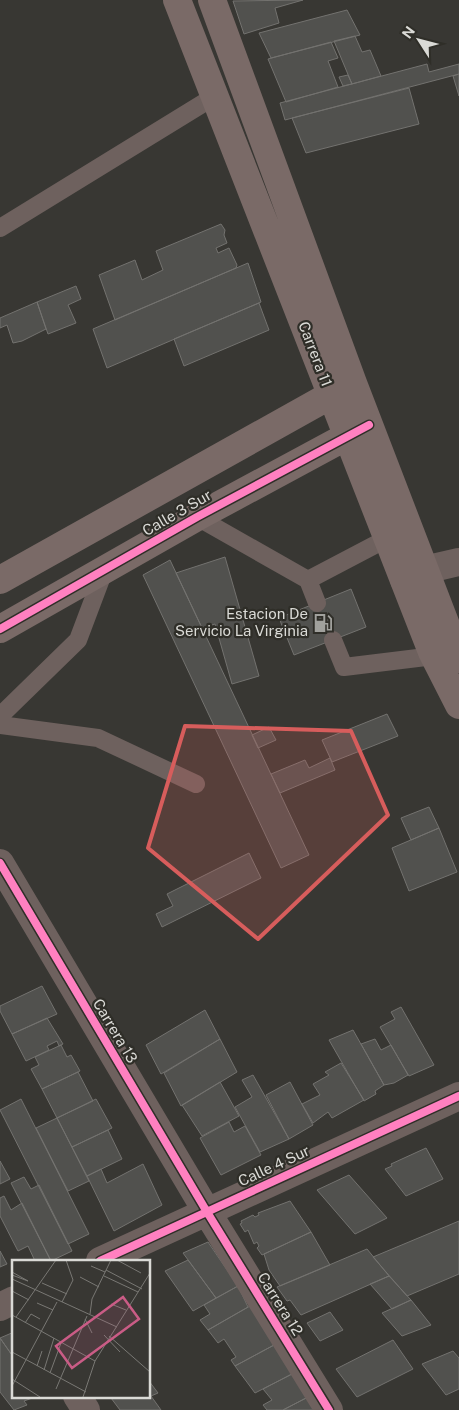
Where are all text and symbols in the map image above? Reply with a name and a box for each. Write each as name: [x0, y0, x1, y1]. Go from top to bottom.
north arrow: [394, 15, 444, 65]
text: N: [399, 23, 418, 41]
street label: Carrera 11: [295, 319, 336, 389]
street label: Calle 3 Sur: [139, 486, 214, 539]
place label: Estacion De Servicio La Virginia: [175, 605, 308, 639]
fuel station icon: Estacion De Servicio La Virginia: [312, 612, 334, 634]
street label: Carrera 13: [90, 996, 141, 1066]
street label: Calle 4 Sur: [235, 1142, 312, 1189]
inset map: [12, 1260, 150, 1398]
street label: Carrera 12: [254, 1269, 307, 1338]

